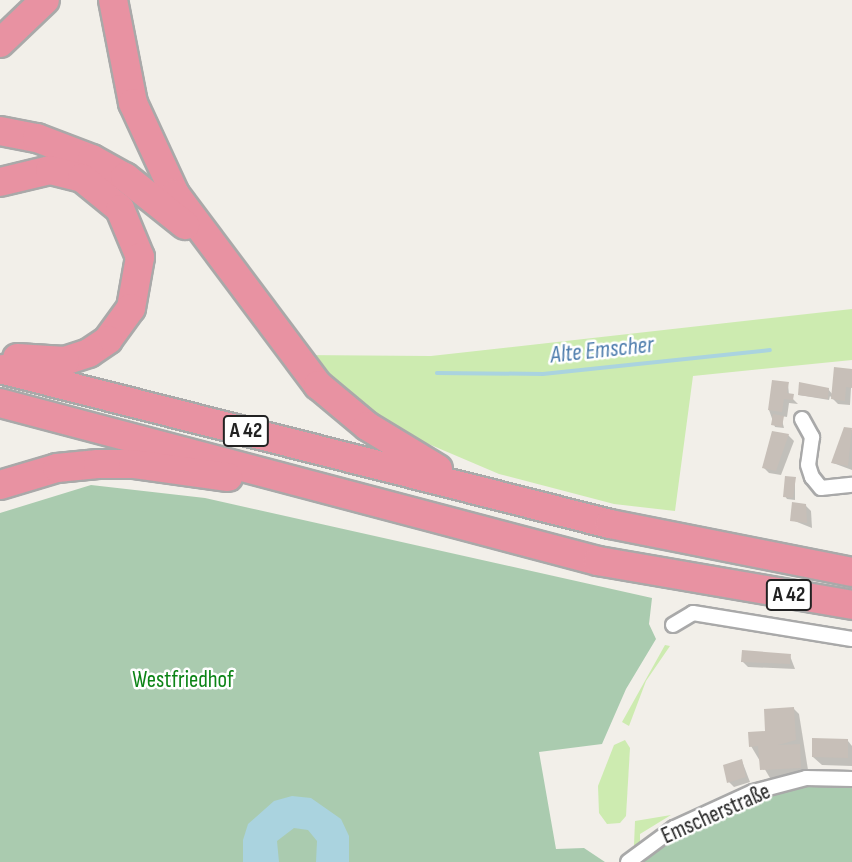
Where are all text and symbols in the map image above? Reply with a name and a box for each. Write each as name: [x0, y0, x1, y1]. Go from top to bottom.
water label: Alte Emscher: [549, 330, 655, 370]
road number: A 42: [222, 414, 270, 448]
road number: A 42: [764, 578, 814, 612]
park label: Westfriedhof: [132, 666, 234, 694]
street label: Emscherstraße: [657, 778, 775, 850]

